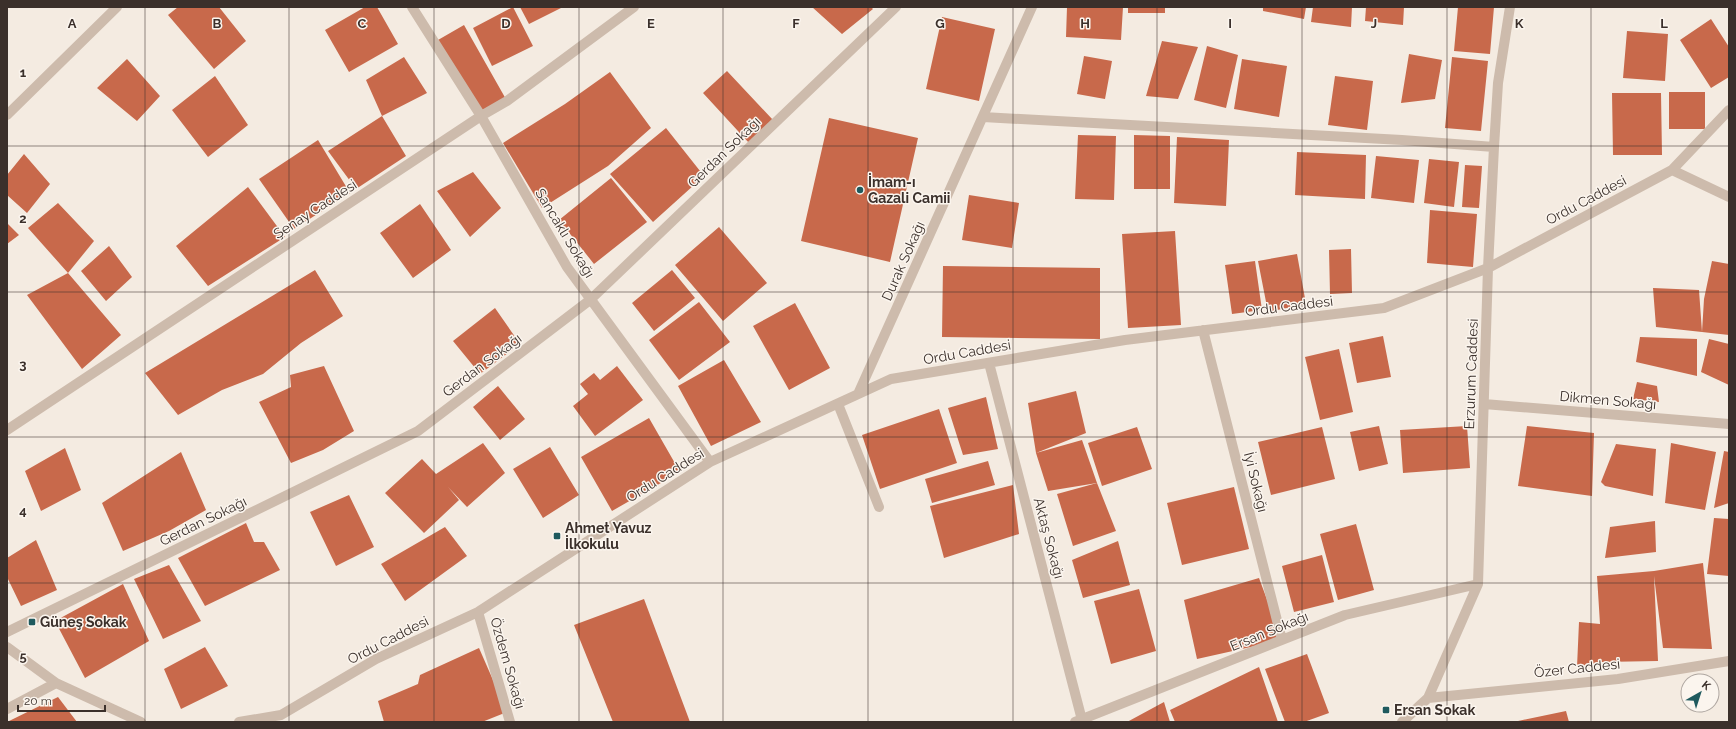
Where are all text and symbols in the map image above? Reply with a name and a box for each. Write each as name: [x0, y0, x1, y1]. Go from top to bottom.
text: A: [68, 16, 77, 31]
text: B: [213, 16, 222, 31]
text: C: [358, 16, 367, 31]
text: D: [501, 16, 511, 31]
text: E: [647, 16, 655, 31]
text: F: [792, 16, 800, 31]
text: G: [935, 16, 945, 31]
text: H: [1080, 16, 1090, 31]
text: I: [1228, 16, 1232, 31]
text: J: [1371, 16, 1377, 31]
text: K: [1515, 16, 1524, 31]
text: L: [1660, 16, 1668, 31]
text: 1: [20, 65, 27, 80]
street label: Gerdan Sokağı: [684, 113, 764, 191]
street label: Ordu Caddesi: [1543, 172, 1629, 228]
place label: İmam-ı Gazali Camii: [868, 173, 950, 206]
street label: Şenay Caddesi: [270, 176, 360, 242]
marker: İmam-ı Gazali Camii: [855, 185, 865, 195]
street label: Sancaklı Sokağı: [532, 186, 598, 280]
text: 2: [19, 211, 27, 226]
street label: Durak Sokağı: [878, 219, 928, 303]
street label: Ordu Caddesi: [1244, 293, 1334, 319]
street label: Erzurum Caddesi: [1461, 318, 1481, 430]
street label: Gerdan Sokağı: [439, 330, 525, 400]
street label: Ordu Caddesi: [922, 336, 1012, 368]
text: 3: [19, 357, 27, 372]
street label: Dikmen Sokağı: [1559, 388, 1657, 412]
street label: Ordu Caddesi: [623, 445, 707, 505]
street label: İyi Sokağı: [1241, 450, 1273, 514]
street label: Gerdan Sokağı: [157, 493, 249, 549]
street label: Aktaş Sokağı: [1031, 496, 1067, 580]
text: 4: [19, 503, 27, 518]
place label: Ahmet Yavuz İlkokulu: [565, 520, 652, 552]
marker: Ahmet Yavuz İlkokulu: [552, 531, 562, 541]
street label: Ersan Sokağı: [1228, 608, 1310, 654]
street label: Ordu Caddesi: [345, 613, 431, 667]
place label: Güneş Sokak: [40, 614, 127, 630]
street label: Özdem Sokağı: [487, 615, 531, 710]
marker: Güneş Sokak: [27, 617, 37, 627]
text: 5: [19, 649, 27, 664]
street label: Özer Caddesi: [1533, 654, 1621, 680]
north arrow: [1680, 673, 1720, 713]
text: K: [1699, 678, 1713, 693]
scale bar: [18, 687, 105, 713]
text: 20 m: [24, 694, 52, 708]
place label: Ersan Sokak: [1394, 702, 1475, 718]
marker: Ersan Sokak: [1381, 705, 1391, 715]

